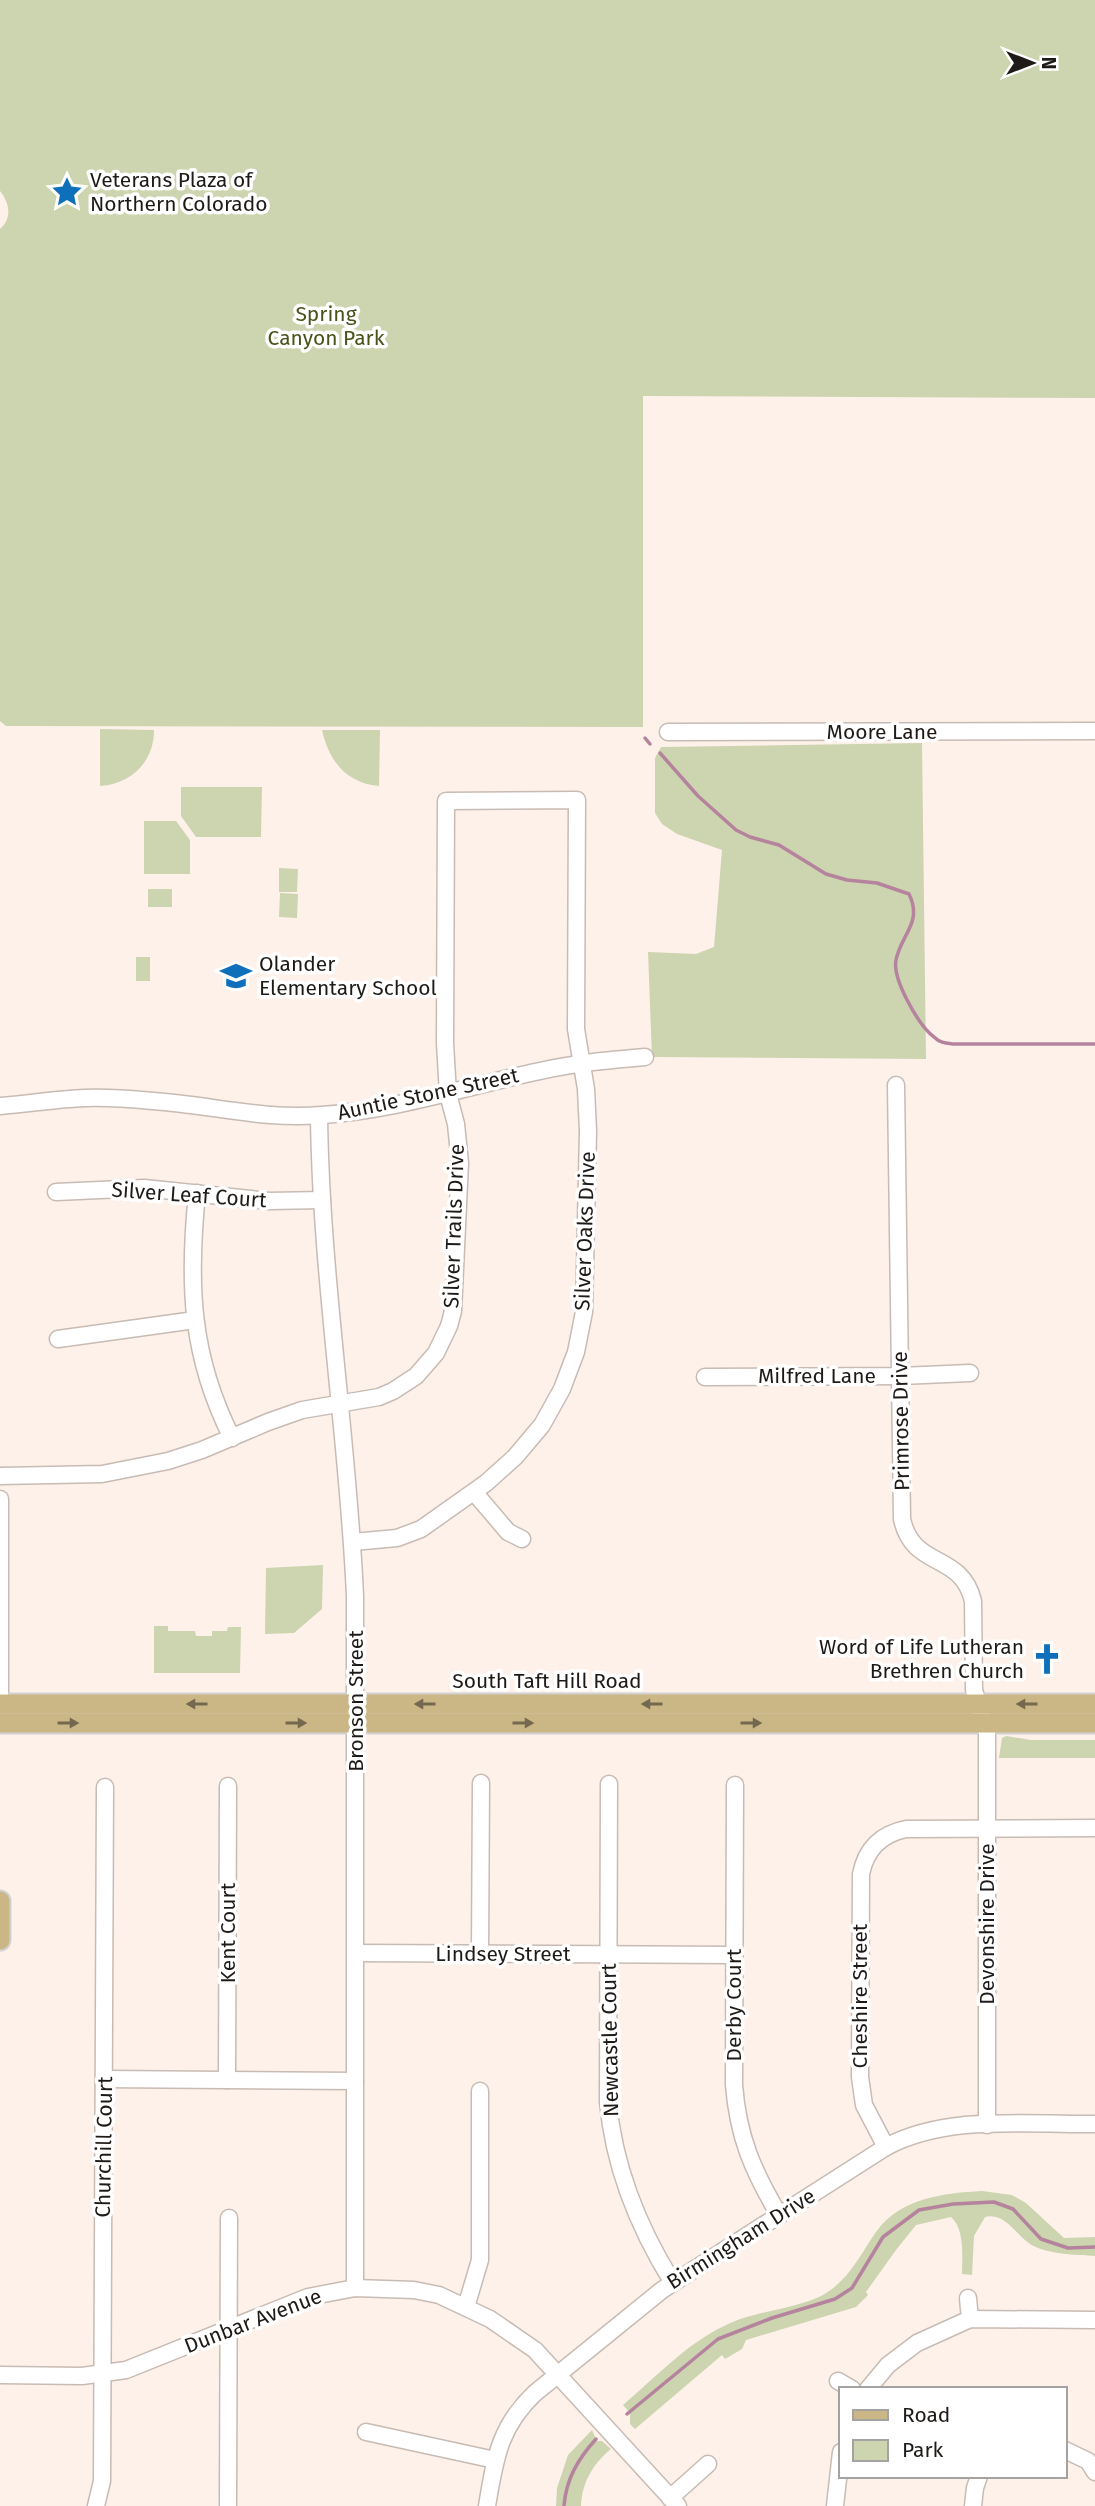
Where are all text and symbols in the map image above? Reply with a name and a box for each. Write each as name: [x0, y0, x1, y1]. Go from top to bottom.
north arrow: [997, 28, 1067, 98]
text: N: [1037, 57, 1060, 69]
place label: Veterans Plaza of Northern Colorado: [90, 167, 268, 217]
place icon: Veterans Plaza of Northern Colorado: [50, 175, 84, 209]
park label: Spring Canyon Park: [268, 301, 385, 351]
street label: Moore Lane: [827, 719, 937, 745]
place label: Olander Elementary School: [259, 951, 437, 1001]
school or university icon: Olander Elementary School: [219, 959, 253, 993]
street label: Auntie Stone Street: [335, 1062, 521, 1126]
street label: Silver Trails Drive: [438, 1143, 470, 1309]
street label: Silver Oaks Drive: [569, 1151, 601, 1311]
street label: Silver Leaf Court: [111, 1177, 268, 1213]
street label: Primrose Drive: [887, 1351, 915, 1491]
street label: Milfred Lane: [758, 1363, 876, 1389]
street label: Bronson Street: [343, 1630, 369, 1772]
place label: Word of Life Lutheran Brethren Church: [819, 1634, 1024, 1684]
church icon: Word of Life Lutheran Brethren Church: [1030, 1642, 1064, 1676]
street label: South Taft Hill Road: [452, 1668, 642, 1694]
one-way arrow: [186, 1698, 208, 1710]
one-way arrow: [414, 1698, 436, 1710]
one-way arrow: [641, 1698, 663, 1710]
one-way arrow: [1015, 1698, 1037, 1710]
one-way arrow: [57, 1717, 79, 1729]
one-way arrow: [285, 1717, 307, 1729]
one-way arrow: [512, 1717, 534, 1729]
one-way arrow: [740, 1717, 762, 1729]
street label: Devonshire Drive: [974, 1843, 1000, 2005]
street label: Kent Court: [215, 1882, 241, 1983]
street label: Cheshire Street: [847, 1923, 873, 2068]
street label: Lindsey Street: [435, 1941, 571, 1967]
street label: Derby Court: [721, 1948, 747, 2061]
street label: Newcastle Court: [596, 1963, 624, 2117]
street label: Churchill Court: [90, 2076, 118, 2218]
street label: Birmingham Drive: [662, 2183, 820, 2295]
street label: Dunbar Avenue: [181, 2283, 325, 2359]
legend: [839, 2387, 1067, 2478]
text: Road: [902, 2402, 950, 2428]
text: Park: [902, 2437, 944, 2463]

